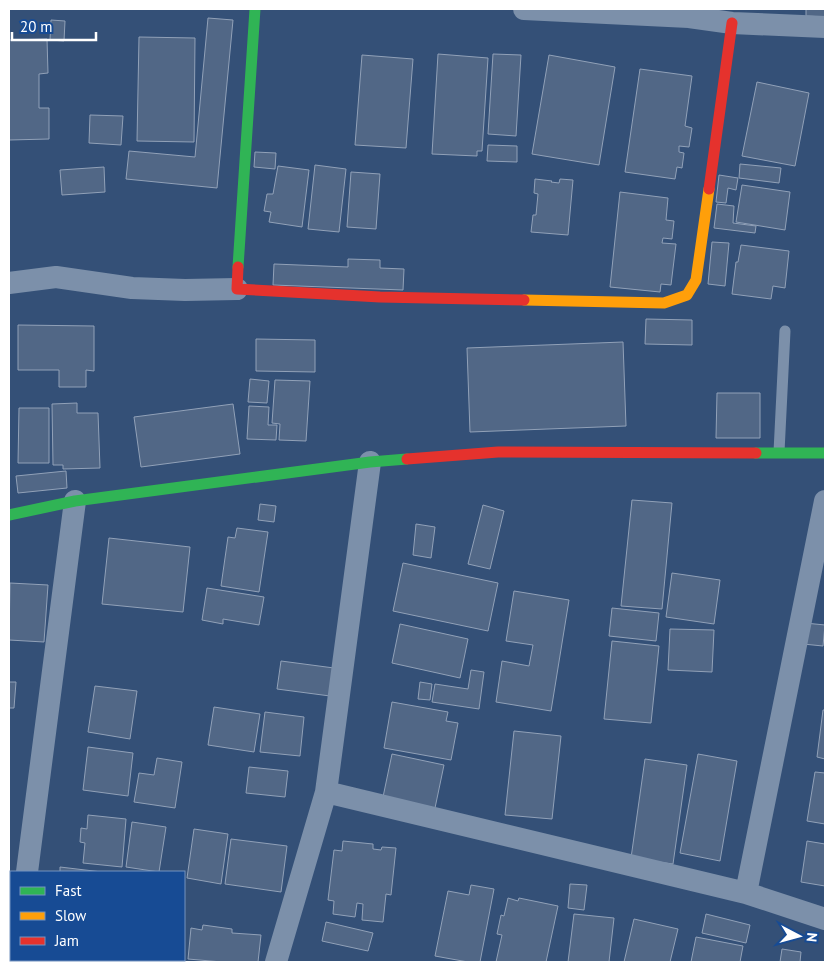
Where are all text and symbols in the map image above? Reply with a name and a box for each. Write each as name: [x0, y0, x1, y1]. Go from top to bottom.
scale bar: [12, 10, 96, 42]
text: 20 m: [20, 17, 53, 36]
legend: [10, 871, 185, 961]
text: Fast: [55, 881, 82, 900]
text: Slow: [55, 906, 86, 925]
north arrow: [774, 911, 824, 961]
text: Jam: [54, 931, 79, 950]
text: N: [802, 932, 821, 943]

